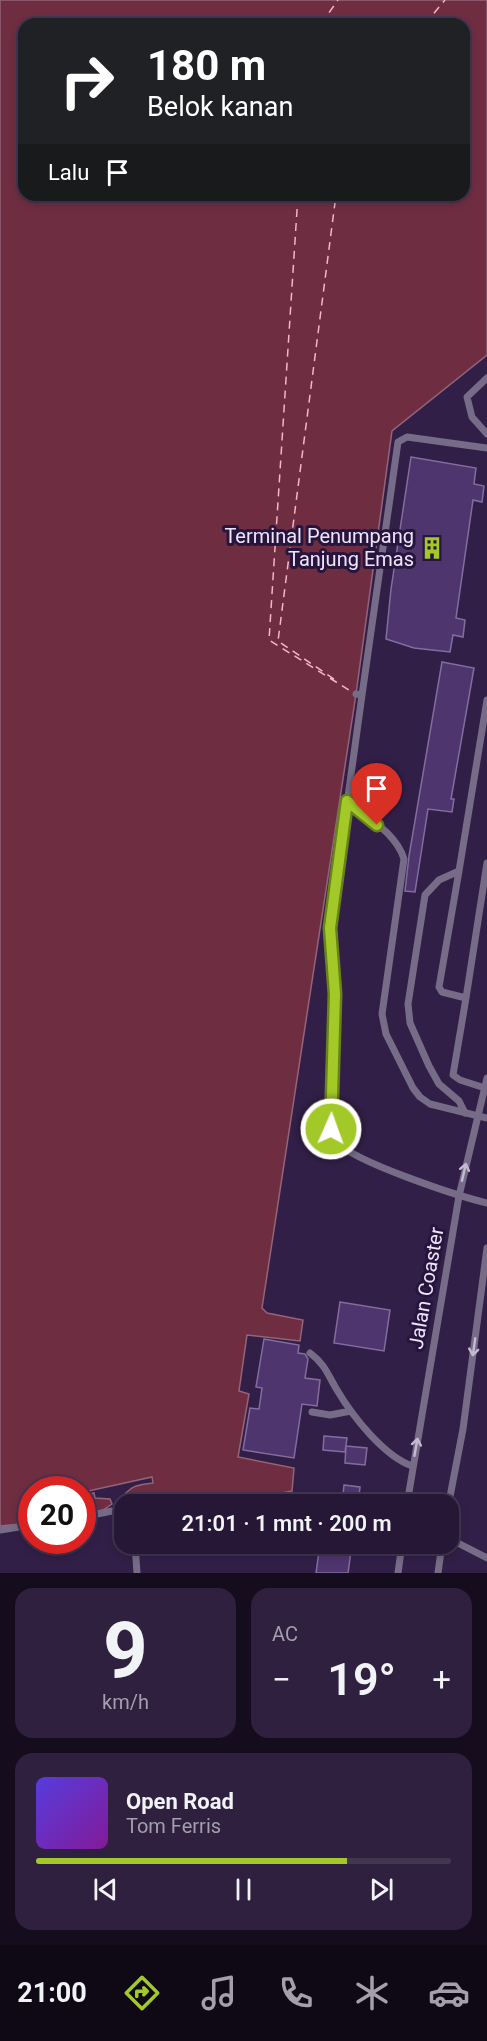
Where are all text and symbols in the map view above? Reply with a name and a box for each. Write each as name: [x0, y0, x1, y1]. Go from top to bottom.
text: 180 m: [147, 41, 266, 90]
icon: right: [48, 42, 126, 120]
text: Belok kanan: [147, 91, 293, 123]
icon: arrive: [101, 156, 134, 189]
text: Lalu: [48, 160, 89, 185]
place label: Terminal Penumpang Tanjung Emas: [224, 524, 414, 571]
building icon: Terminal Penumpang Tanjung Emas: [419, 535, 445, 561]
pin: [351, 763, 402, 825]
icon: arrive: [360, 772, 393, 805]
position arrow: [299, 1097, 363, 1161]
one-way arrow: [459, 1163, 471, 1182]
street label: Jalan Coaster: [403, 1225, 449, 1351]
one-way arrow: [469, 1337, 480, 1357]
one-way arrow: [410, 1437, 421, 1457]
speed limit sign: 20: [18, 1476, 96, 1554]
text: 21:01 · 1 mnt · 200 m: [181, 1511, 392, 1536]
text: 9: [103, 1605, 148, 1696]
text: AC: [272, 1622, 298, 1646]
text: 19°: [327, 1653, 396, 1706]
text: −: [272, 1660, 291, 1699]
text: +: [432, 1660, 451, 1699]
text: km/h: [102, 1690, 149, 1714]
text: Open Road: [126, 1789, 234, 1814]
text: Tom Ferris: [126, 1814, 221, 1838]
icon: previous: [89, 1873, 122, 1906]
icon: pause: [227, 1873, 260, 1906]
icon: next: [365, 1873, 398, 1906]
icon: directions: [121, 1972, 163, 2014]
icon: music: [198, 1972, 240, 2014]
icon: phone: [275, 1972, 317, 2014]
icon: climate: [351, 1972, 393, 2014]
icon: car: [428, 1972, 470, 2014]
text: 21:00: [17, 1977, 87, 2009]

